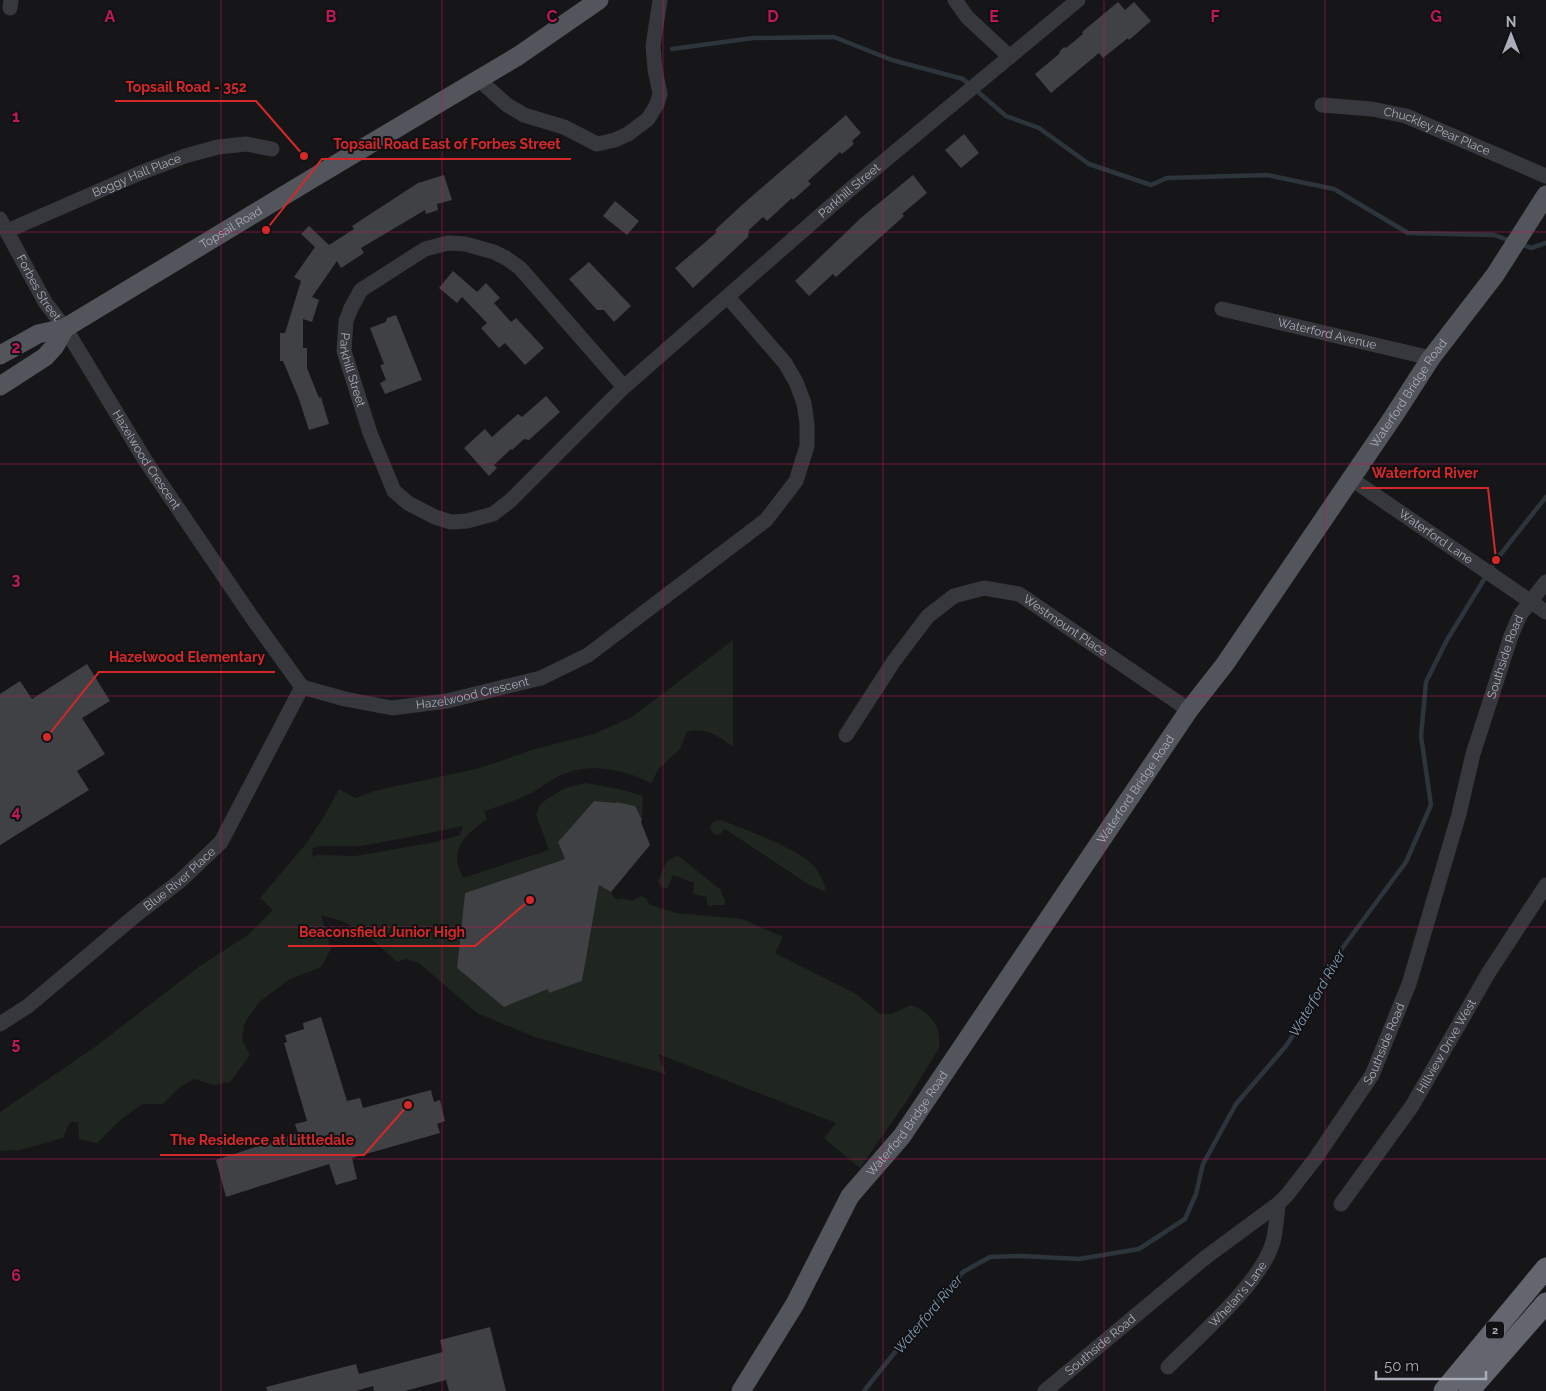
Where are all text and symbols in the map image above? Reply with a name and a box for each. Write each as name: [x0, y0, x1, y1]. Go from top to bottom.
text: A: [105, 7, 116, 26]
text: B: [326, 7, 337, 26]
text: C: [547, 7, 558, 26]
text: D: [767, 7, 779, 26]
text: E: [989, 7, 999, 26]
text: F: [1210, 7, 1220, 26]
text: G: [1430, 7, 1442, 26]
north arrow: [1486, 10, 1536, 60]
text: N: [1506, 14, 1516, 30]
callout: Topsail Road - 352: [115, 72, 256, 101]
text: Topsail Road - 352: [125, 79, 247, 95]
street label: Chuckley Pear Place: [1382, 105, 1492, 158]
text: 1: [12, 107, 20, 126]
callout: Topsail Road East of Forbes Street: [322, 130, 571, 159]
text: Topsail Road East of Forbes Street: [333, 136, 561, 152]
street label: Boggy Hall Place: [90, 151, 183, 200]
street label: Parkhill Street: [815, 160, 883, 221]
street label: Topsail Road: [197, 203, 265, 252]
street label: Forbes Street: [14, 252, 64, 324]
street label: Waterford Avenue: [1276, 315, 1378, 352]
street label: Parkhill Street: [337, 332, 368, 409]
street label: Waterford Bridge Road: [1367, 336, 1450, 450]
text: 2: [11, 338, 21, 357]
street label: Hazelwood Crescent: [109, 407, 183, 512]
callout: Waterford River: [1361, 459, 1488, 488]
text: Waterford River: [1372, 465, 1479, 481]
street label: Waterford Lane: [1396, 506, 1476, 567]
text: 3: [12, 570, 21, 589]
street label: Westmount Place: [1021, 592, 1110, 659]
street label: Southside Road: [1484, 613, 1526, 700]
callout: Hazelwood Elementary: [99, 643, 275, 672]
text: Hazelwood Elementary: [109, 649, 265, 665]
street label: Hazelwood Crescent: [415, 674, 530, 712]
street label: Waterford Bridge Road: [1094, 732, 1177, 846]
text: 4: [11, 802, 21, 821]
street label: Blue River Place: [141, 844, 218, 914]
callout: Beaconsfield Junior High: [288, 917, 475, 946]
text: Beaconsfield Junior High: [299, 924, 465, 940]
water label: Waterford River: [1286, 946, 1349, 1039]
street label: Hillview Drive West: [1414, 997, 1479, 1096]
street label: Southside Road: [1360, 1001, 1407, 1088]
text: 5: [12, 1034, 21, 1053]
street label: Waterford Bridge Road: [863, 1068, 951, 1179]
callout: The Residence at Littledale: [160, 1126, 364, 1155]
text: The Residence at Littledale: [170, 1132, 355, 1148]
street label: Whelan's Lane: [1206, 1259, 1270, 1330]
text: 6: [11, 1266, 21, 1285]
water label: Waterford River: [890, 1271, 966, 1357]
street label: Southside Road: [1062, 1312, 1138, 1378]
road number: 2: [1486, 1322, 1504, 1338]
scale bar: [1376, 1348, 1486, 1380]
text: 50 m: [1384, 1357, 1419, 1375]

